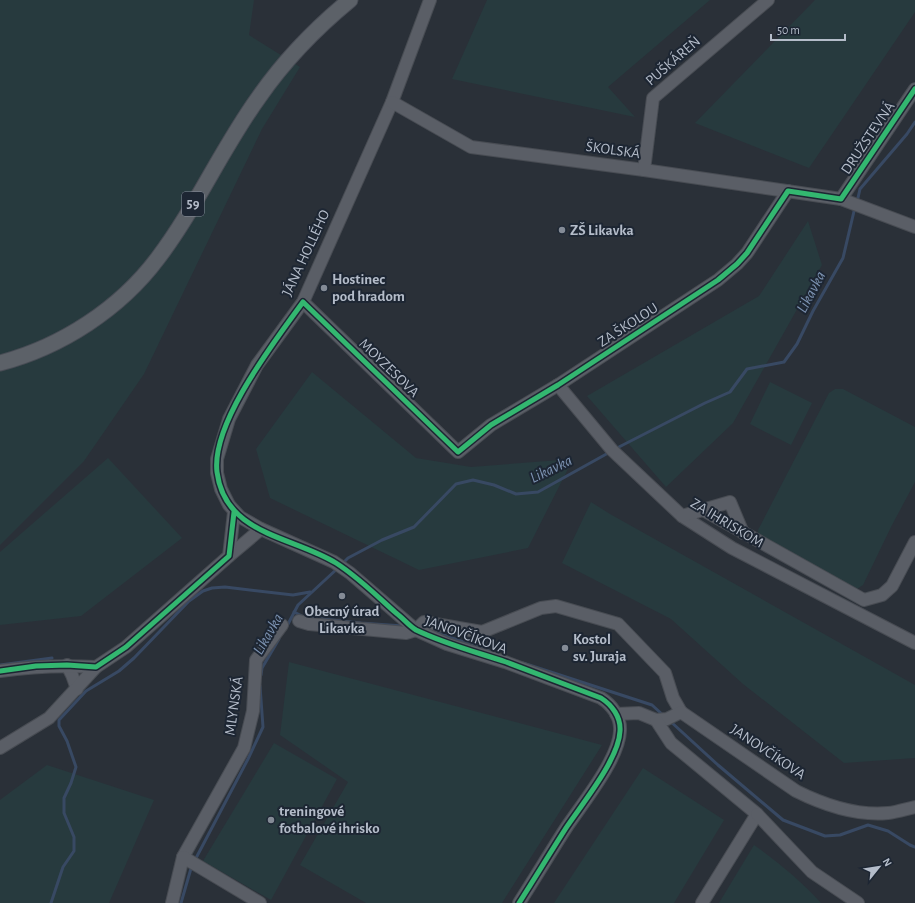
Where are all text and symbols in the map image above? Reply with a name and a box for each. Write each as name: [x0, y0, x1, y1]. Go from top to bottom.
scale bar: [771, 16, 845, 42]
text: 50 m: [777, 24, 800, 36]
street label: PUŠKÁREŇ: [642, 32, 703, 89]
street label: DRUŽSTEVNÁ: [837, 98, 898, 177]
street label: ŠKOLSKÁ: [585, 137, 642, 161]
road number: 59: [182, 192, 204, 216]
street label: JÁNA HOLLÉHO: [278, 207, 333, 299]
place label: ZŠ Likavka: [570, 222, 634, 238]
marker: ZŠ Likavka: [557, 225, 567, 235]
water label: Likavka: [793, 269, 829, 315]
place label: Hostinec pod hradom: [332, 272, 405, 304]
marker: Hostinec pod hradom: [319, 283, 329, 293]
street label: ZA ŠKOLOU: [595, 299, 661, 350]
street label: MOYZESOVA: [356, 336, 422, 400]
water label: Likavka: [527, 452, 575, 486]
street label: ZA IHRISKOM: [688, 495, 766, 551]
marker: Obecný úrad Likavka: [337, 591, 347, 601]
place label: Obecný úrad Likavka: [304, 604, 380, 636]
water label: Likavka: [250, 611, 286, 657]
street label: JANOVČÍKOVA: [423, 611, 510, 657]
place label: Kostol sv. Juraja: [573, 632, 627, 664]
marker: Kostol sv. Juraja: [560, 643, 570, 653]
street label: MLYNSKÁ: [220, 675, 246, 736]
street label: JANOVČÍKOVA: [728, 720, 809, 783]
place label: treningové fotbalové ihrisko: [279, 804, 380, 836]
marker: treningové fotbalové ihrisko: [266, 815, 276, 825]
north arrow: [859, 847, 899, 887]
text: N: [881, 856, 894, 868]

